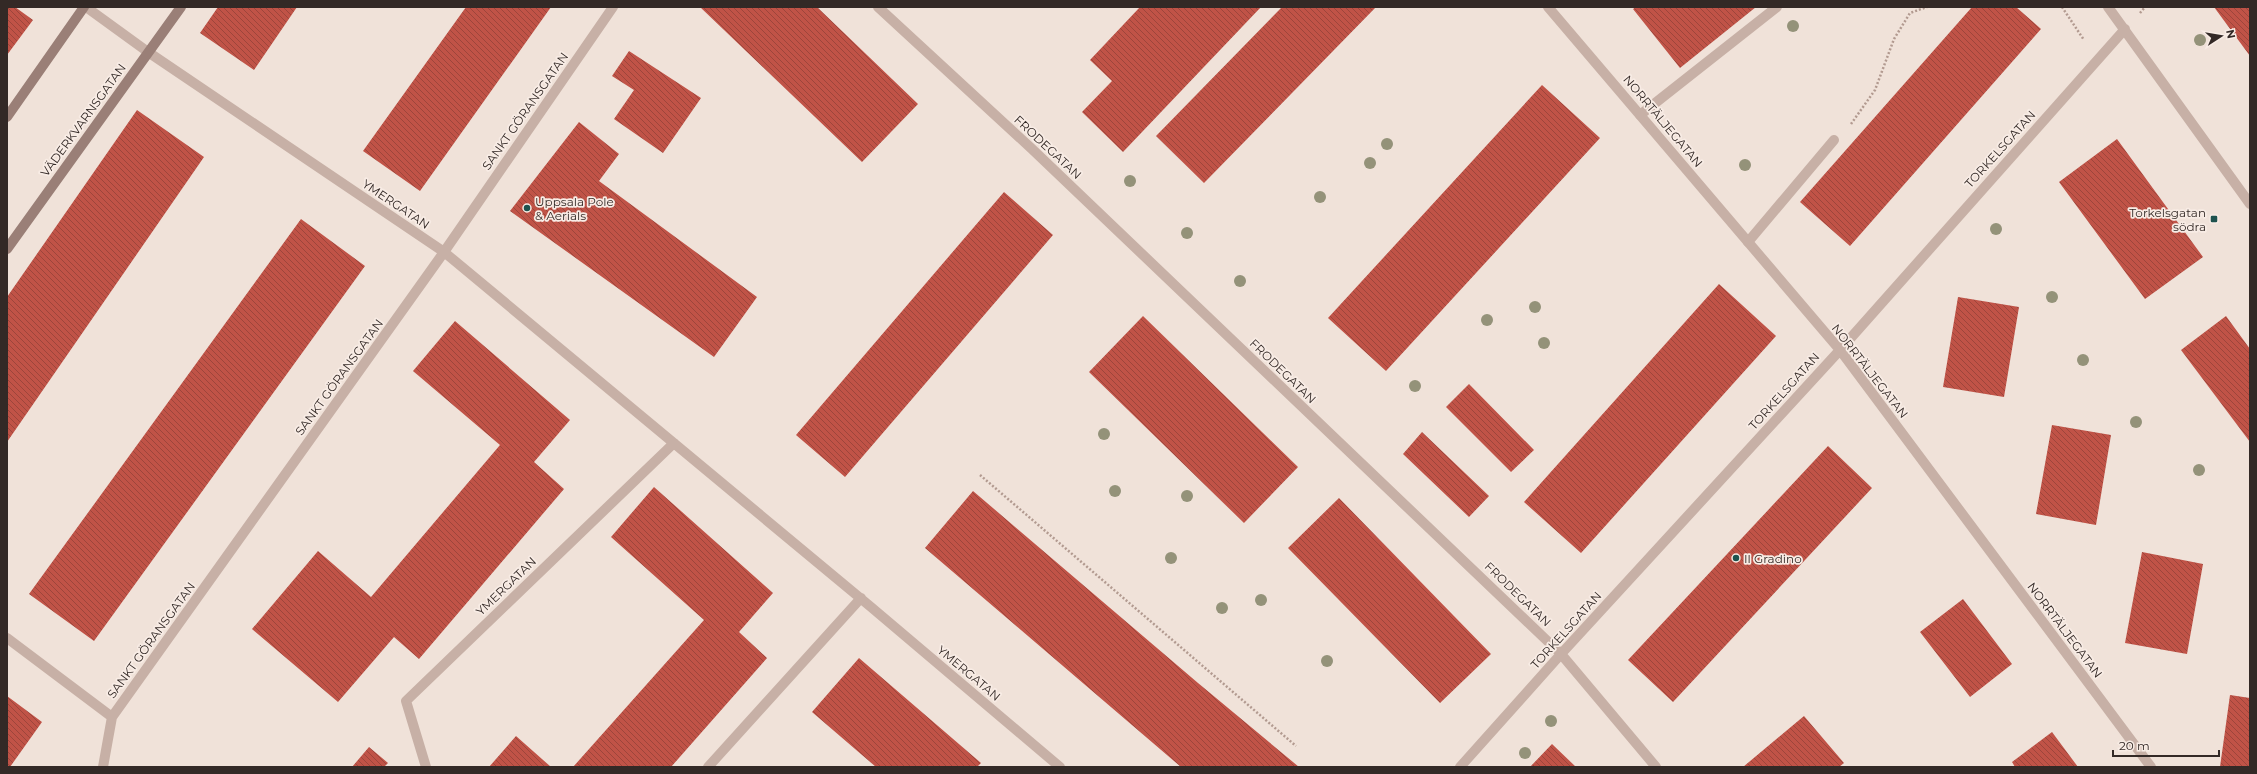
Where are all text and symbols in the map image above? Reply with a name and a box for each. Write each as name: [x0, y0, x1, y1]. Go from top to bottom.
north arrow: [2201, 16, 2241, 56]
text: N: [2223, 28, 2239, 40]
street label: SANKT GÖRANSGATAN: [479, 49, 571, 173]
street label: VÄDERKVARNSGATAN: [37, 61, 129, 179]
street label: NORRTÄLJEGATAN: [1620, 72, 1706, 170]
street label: TORKELSGATAN: [1961, 107, 2039, 191]
street label: FRODEGATAN: [1011, 112, 1085, 182]
street label: YMERGATAN: [360, 176, 432, 232]
place label: Uppsala Pole & Aerials: [535, 194, 614, 223]
marker: Uppsala Pole & Aerials: [522, 203, 532, 213]
place label: Torkelsgatan södra: [2129, 205, 2206, 234]
marker: Torkelsgatan södra: [2209, 214, 2219, 224]
street label: SANKT GÖRANSGATAN: [292, 316, 386, 438]
street label: NORRTÄLJEGATAN: [1829, 321, 1911, 421]
street label: FRODEGATAN: [1247, 336, 1319, 406]
street label: TORKELSGATAN: [1745, 349, 1823, 433]
place label: Il Gradino: [1744, 551, 1802, 566]
marker: Il Gradino: [1731, 553, 1741, 563]
street label: YMERGATAN: [473, 554, 539, 618]
street label: FRODEGATAN: [1482, 559, 1554, 629]
street label: SANKT GÖRANSGATAN: [104, 579, 198, 701]
street label: NORRTÄLJEGATAN: [2024, 579, 2106, 681]
street label: TORKELSGATAN: [1527, 588, 1605, 672]
street label: YMERGATAN: [934, 642, 1004, 704]
scale bar: [2113, 732, 2219, 758]
text: 20 m: [2119, 738, 2150, 753]

